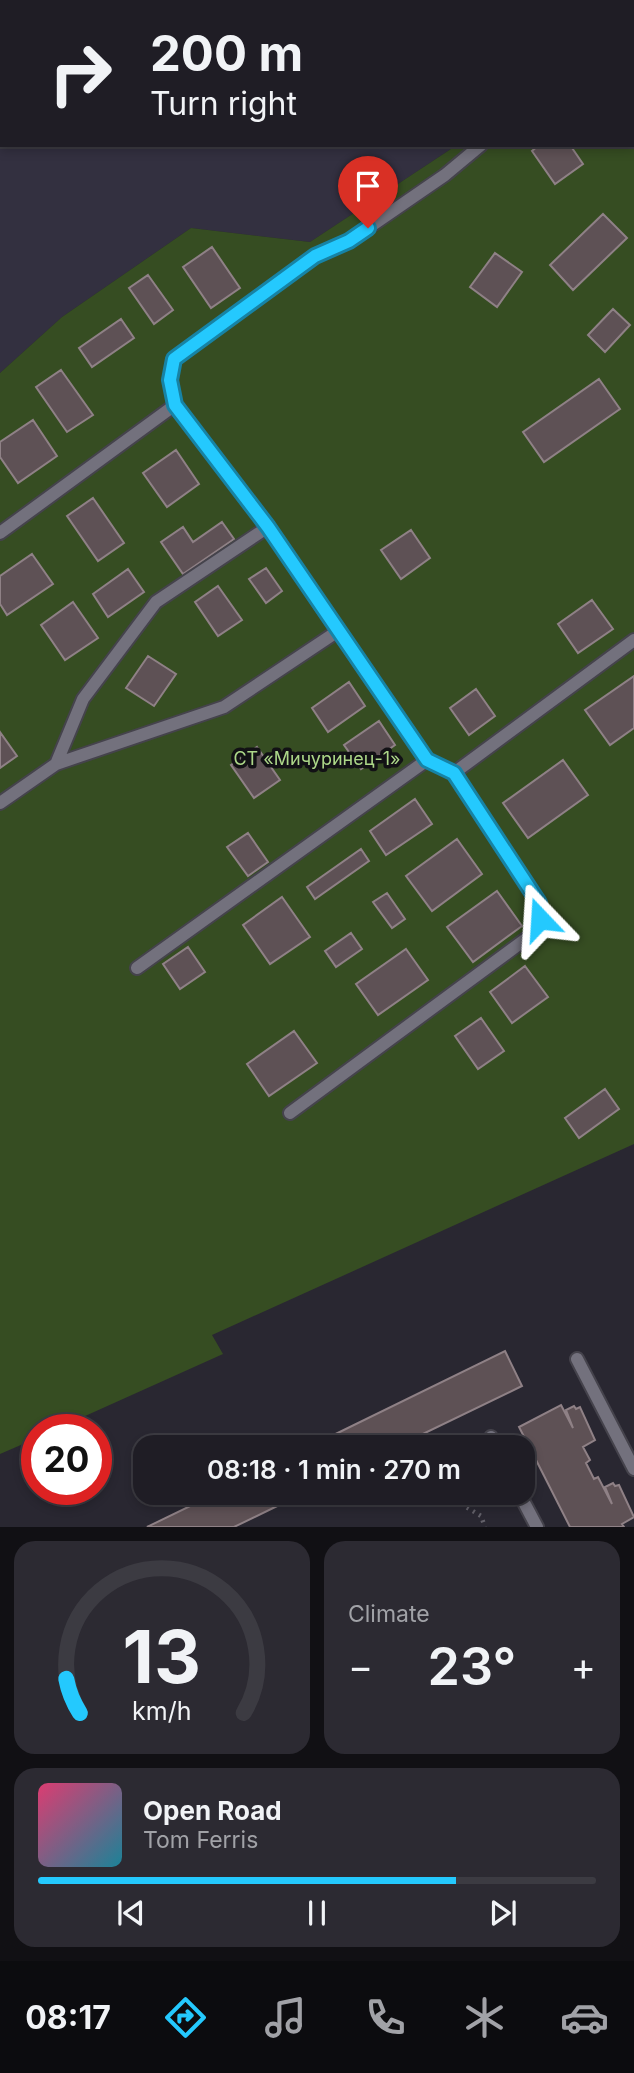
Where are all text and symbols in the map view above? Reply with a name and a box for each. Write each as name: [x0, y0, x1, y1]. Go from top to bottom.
text: 200 m: [150, 24, 303, 83]
icon: right: [35, 28, 126, 119]
text: Turn right: [150, 84, 297, 123]
pin: [338, 156, 398, 228]
icon: arrive: [349, 167, 387, 205]
park label: СТ «Мичуринец-1»: [233, 748, 401, 769]
position arrow: [503, 882, 577, 956]
speed limit sign: 20: [21, 1414, 112, 1505]
text: 08:18 · 1 min · 270 m: [207, 1454, 461, 1485]
text: Climate: [348, 1600, 430, 1628]
text: 13: [123, 1613, 201, 1702]
text: 23°: [428, 1635, 516, 1698]
text: −: [348, 1643, 373, 1689]
text: +: [571, 1643, 596, 1689]
text: km/h: [132, 1696, 192, 1726]
text: Open Road: [143, 1795, 282, 1826]
text: Tom Ferris: [143, 1826, 258, 1854]
icon: previous: [112, 1894, 150, 1932]
icon: pause: [298, 1894, 336, 1932]
icon: next: [484, 1894, 522, 1932]
icon: directions: [161, 1993, 210, 2042]
icon: music: [261, 1993, 310, 2042]
icon: phone: [361, 1993, 410, 2042]
icon: climate: [460, 1993, 509, 2042]
icon: car: [560, 1993, 609, 2042]
text: 08:17: [25, 1998, 111, 2037]

